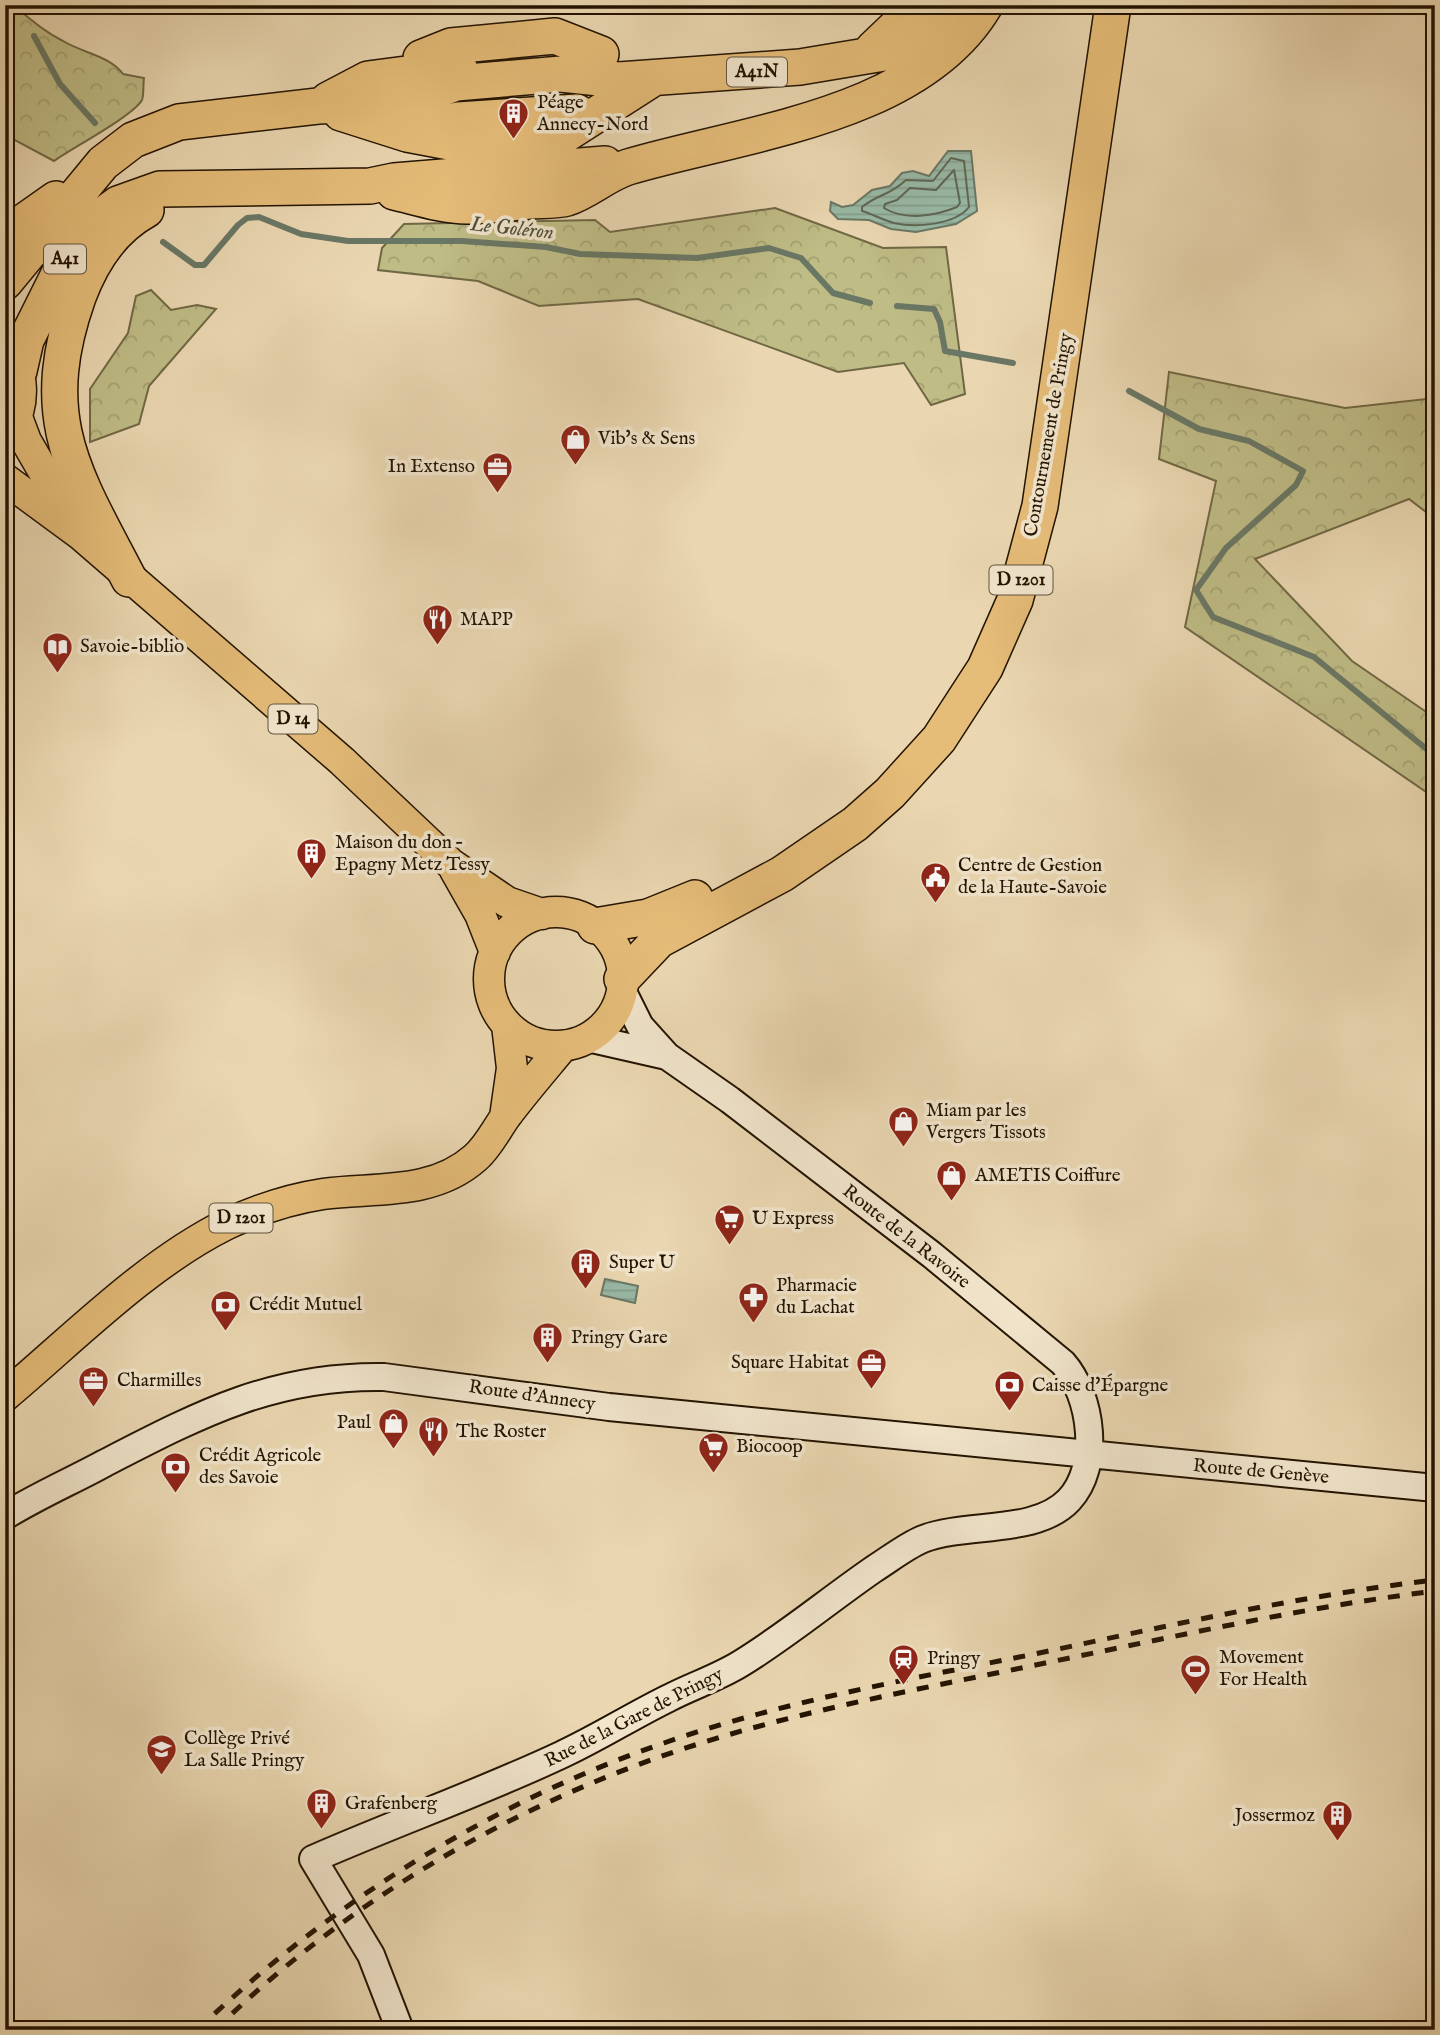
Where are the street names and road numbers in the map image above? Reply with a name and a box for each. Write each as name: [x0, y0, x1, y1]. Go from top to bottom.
road number: A41N: [727, 58, 787, 86]
road number: A41: [44, 244, 86, 274]
street label: Contournement de Pringy: [1019, 331, 1079, 539]
road number: D 1201: [990, 566, 1052, 594]
road number: D 14: [268, 704, 318, 734]
street label: Route de la Ravoire: [837, 1180, 975, 1295]
road number: D 1201: [210, 1204, 272, 1232]
street label: Route d'Annecy: [467, 1375, 598, 1417]
street label: Route de Genève: [1192, 1454, 1330, 1490]
street label: Rue de la Gare de Pringy: [541, 1662, 728, 1773]

